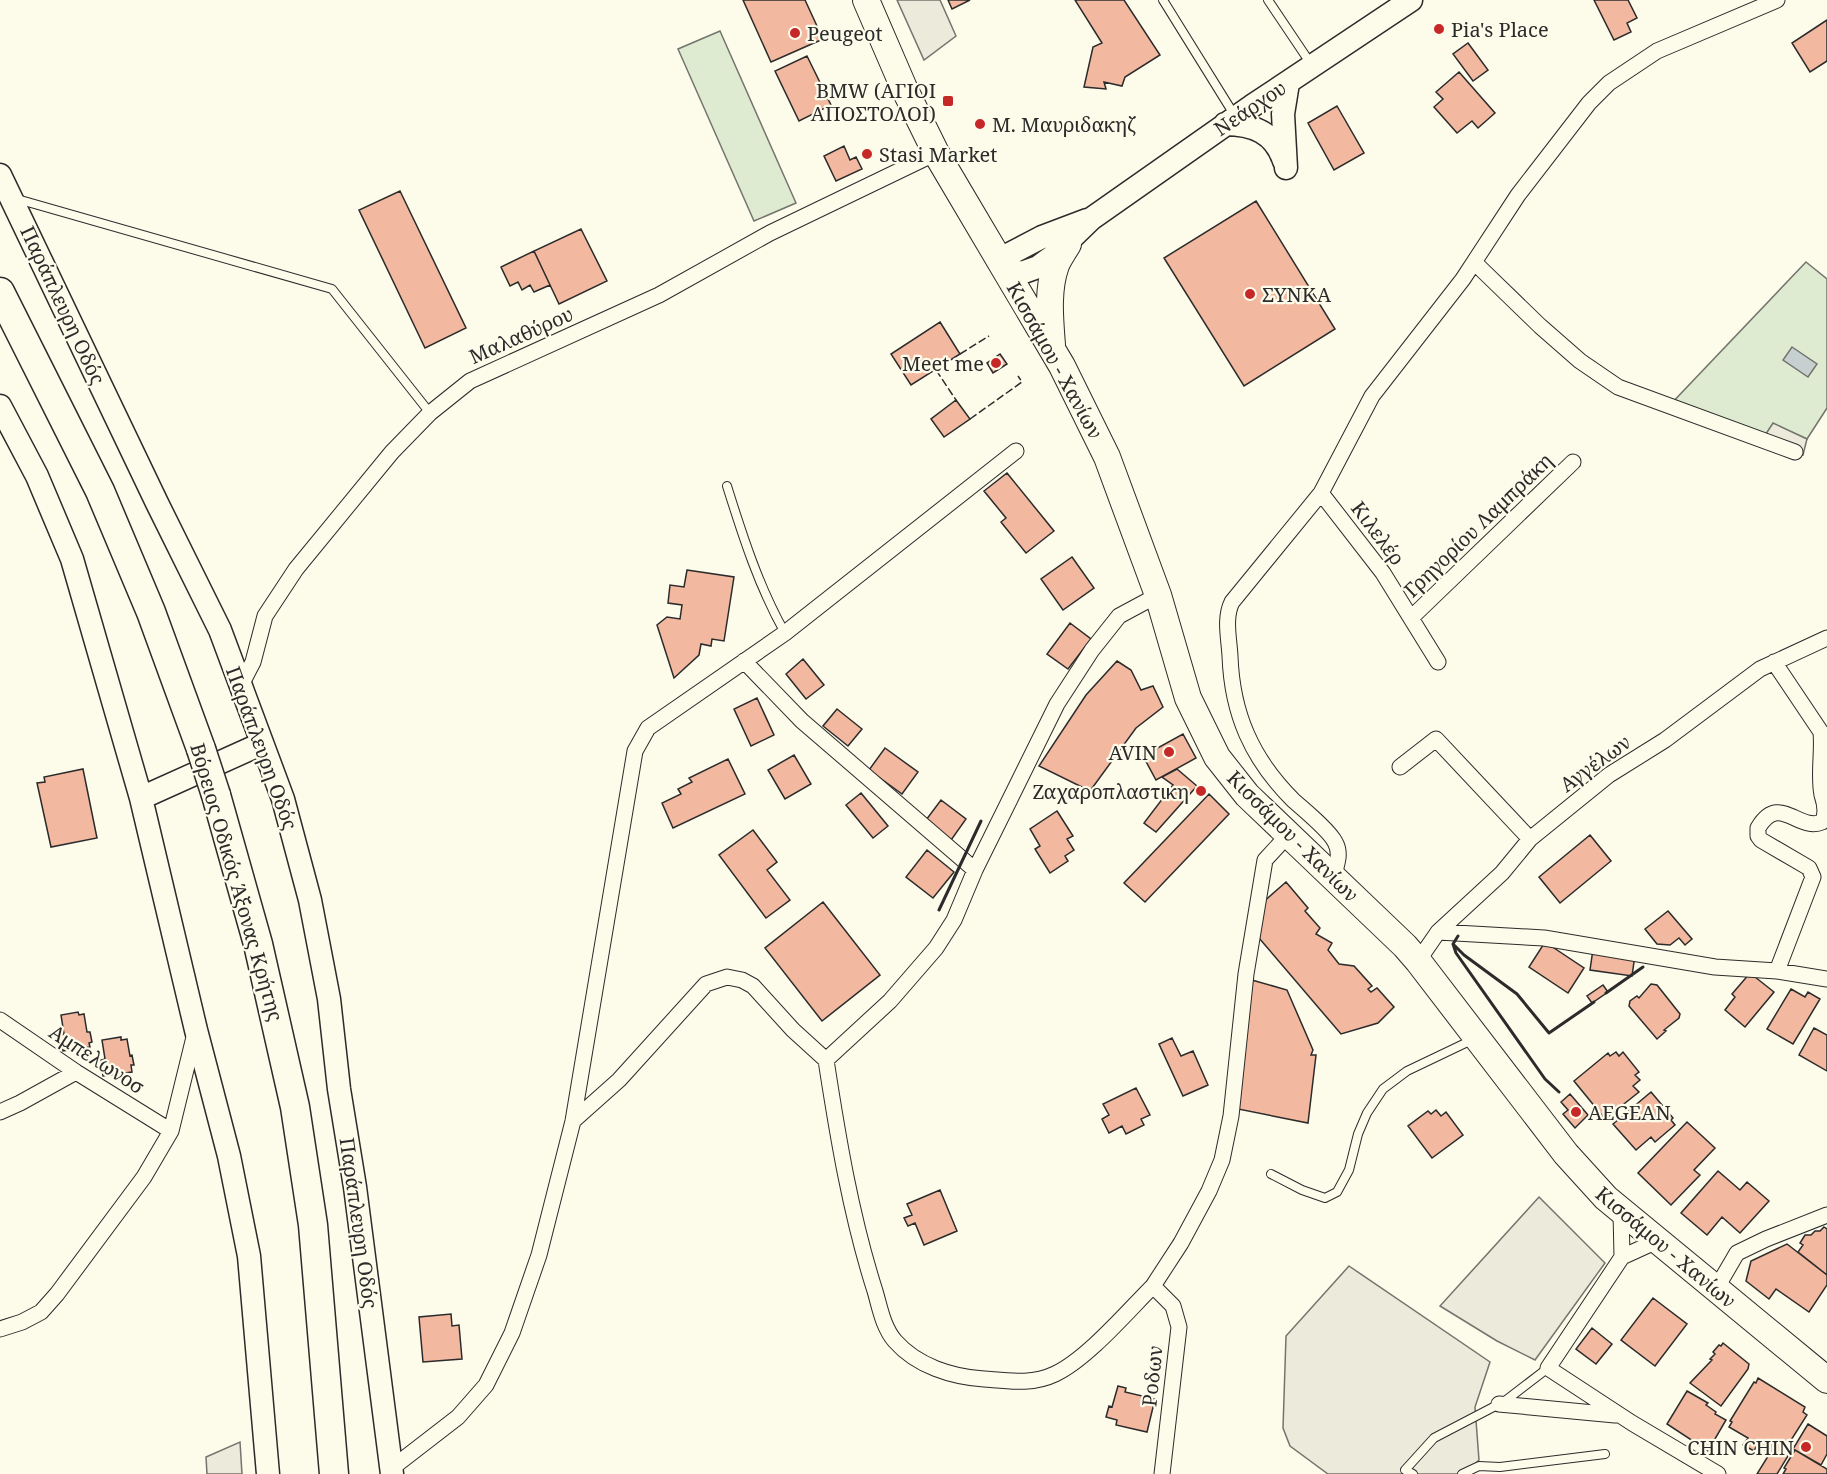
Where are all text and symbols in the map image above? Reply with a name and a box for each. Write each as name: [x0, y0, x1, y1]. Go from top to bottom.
place label: Pia's Place: [1451, 16, 1549, 43]
place label: Peugeot: [807, 20, 883, 47]
marker: Pia's Place: [1432, 22, 1446, 36]
marker: Peugeot: [788, 26, 802, 40]
street label: Νεάρχου: [1209, 74, 1291, 142]
place label: BMW (ΑΓΙΟΙ ΑΠΟΣΤΟΛΟΙ): [811, 77, 936, 127]
marker: BMW (ΑΓΙΟΙ ΑΠΟΣΤΟΛΟΙ): [941, 94, 955, 108]
place label: Μ. Μαυριδακηζ: [992, 111, 1136, 138]
marker: Μ. Μαυριδακηζ: [973, 117, 987, 131]
place label: Stasi Market: [879, 141, 997, 168]
marker: Stasi Market: [860, 147, 874, 161]
street label: Παράπλευρη Οδός: [14, 221, 112, 389]
street label: Κισσάμου - Χανίων: [1001, 277, 1109, 443]
place label: ΣΥΝΚΑ: [1262, 281, 1332, 308]
marker: ΣΥΝΚΑ: [1243, 287, 1257, 301]
street label: Μαλαθύρου: [465, 300, 577, 370]
place label: Meet me: [902, 350, 984, 377]
marker: Meet me: [989, 356, 1003, 370]
street label: Γρηγορίου Λαμπράκη: [1398, 447, 1558, 603]
street label: Κιλελέρ: [1345, 496, 1411, 570]
street label: Παράπλευρη Οδός: [220, 663, 304, 833]
street label: Αγγέλων: [1554, 728, 1636, 798]
place label: AVIN: [1108, 739, 1157, 766]
street label: Βόρειος Οδικός Άξονας Κρήτης: [184, 740, 290, 1024]
marker: AVIN: [1162, 745, 1176, 759]
street label: Κισσάμου - Χανίων: [1221, 764, 1365, 908]
place label: Ζαχαροπλαστικη: [1033, 778, 1189, 805]
marker: Ζαχαροπλαστικη: [1194, 784, 1208, 798]
street label: Αμπελωνοσ: [44, 1018, 150, 1100]
place label: AEGEAN: [1588, 1099, 1671, 1126]
marker: AEGEAN: [1569, 1105, 1583, 1119]
street label: Παράπλευρη Οδός: [334, 1136, 384, 1310]
street label: Κισσάμου - Χανίων: [1590, 1180, 1742, 1314]
street label: Ροδων: [1135, 1344, 1169, 1408]
place label: CHIN CHIN: [1687, 1434, 1794, 1461]
marker: CHIN CHIN: [1799, 1440, 1813, 1454]

